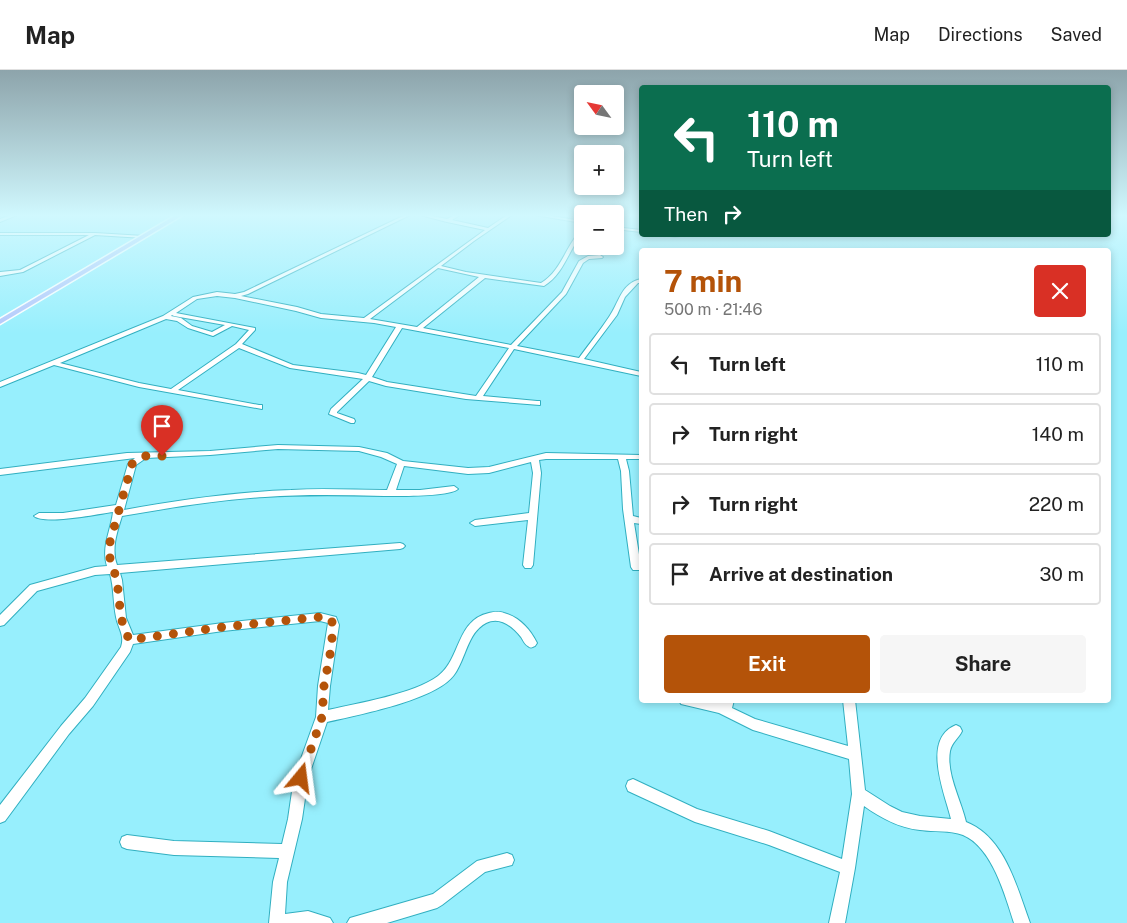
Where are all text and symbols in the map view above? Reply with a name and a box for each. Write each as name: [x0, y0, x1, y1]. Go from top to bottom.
text: Map: [25, 21, 75, 49]
text: Map: [873, 24, 910, 45]
text: Directions: [938, 24, 1023, 45]
text: Saved: [1051, 24, 1102, 45]
north arrow: [574, 85, 624, 135]
map controls: [574, 85, 624, 255]
text: 110 m: [747, 104, 839, 145]
icon: left: [664, 105, 729, 170]
button: +: [574, 145, 624, 195]
text: Turn left: [747, 146, 833, 172]
icon: right: [718, 200, 746, 228]
text: Then: [664, 203, 708, 225]
button: −: [574, 205, 624, 255]
text: 7 min: [664, 263, 742, 299]
button: close: [1034, 265, 1086, 317]
text: 500 m · 21:46: [664, 300, 762, 319]
icon: left: [666, 350, 694, 378]
text: Turn left: [709, 353, 786, 375]
text: 110 m: [1036, 353, 1084, 375]
pin: [141, 405, 183, 456]
icon: arrive: [148, 412, 176, 440]
icon: right: [666, 420, 694, 448]
text: Turn right: [709, 423, 798, 445]
text: 140 m: [1032, 423, 1084, 445]
icon: right: [666, 490, 694, 518]
text: Turn right: [709, 493, 798, 515]
text: 220 m: [1029, 493, 1084, 515]
icon: arrive: [666, 560, 694, 588]
text: Arrive at destination: [709, 563, 893, 585]
text: 30 m: [1039, 563, 1084, 585]
button: Exit: [664, 635, 870, 693]
button: Share: [880, 635, 1086, 693]
position arrow: [274, 751, 326, 803]

